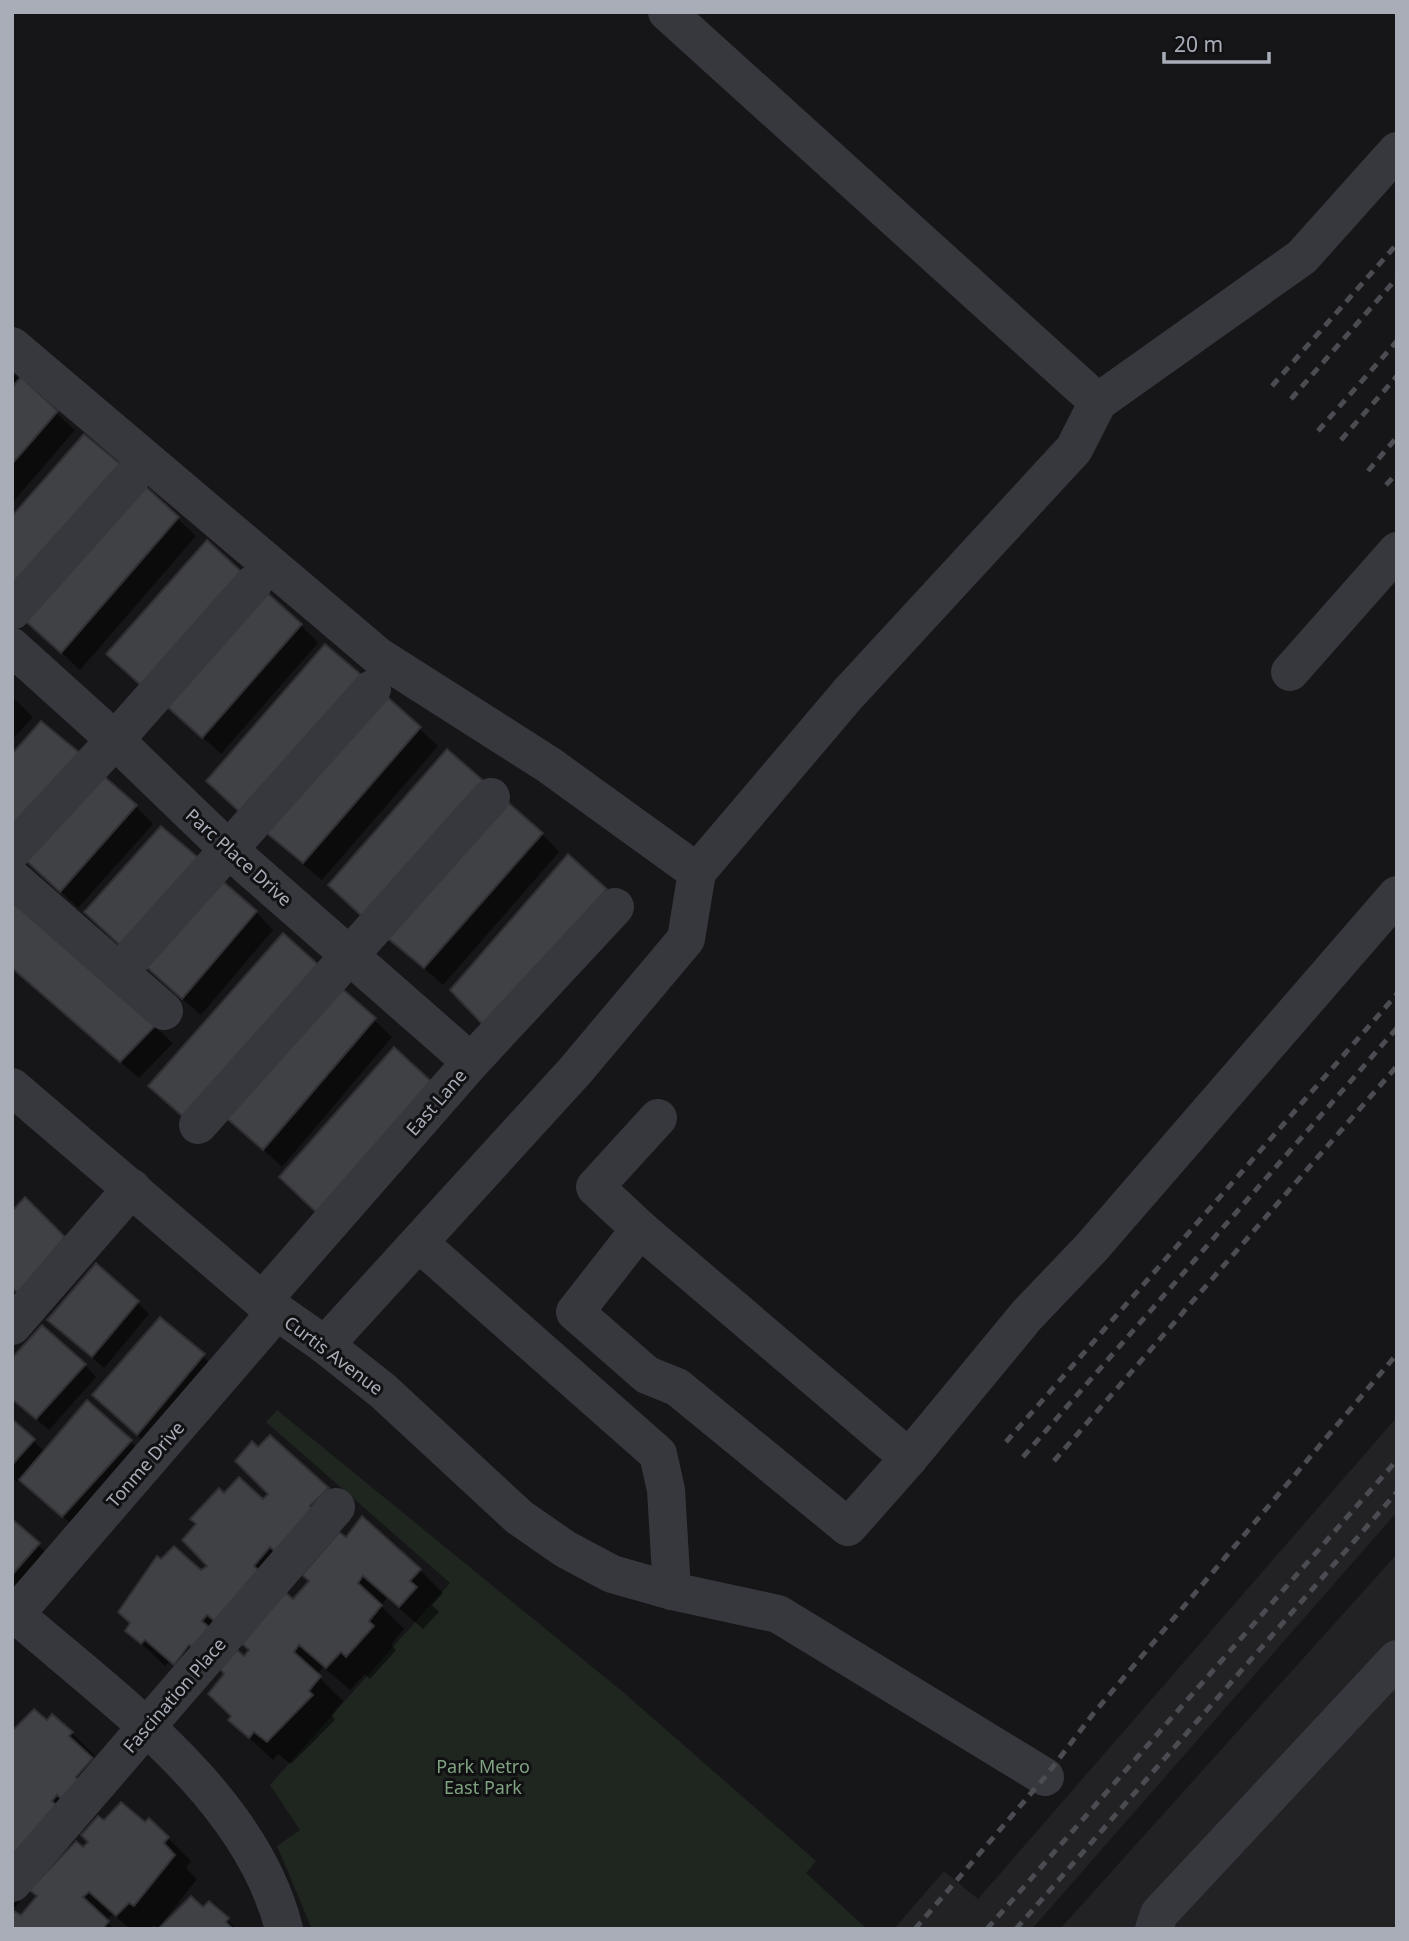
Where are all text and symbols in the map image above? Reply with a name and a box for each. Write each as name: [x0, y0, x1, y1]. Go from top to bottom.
scale bar: [1164, 21, 1269, 65]
text: 20 m: [1174, 30, 1223, 58]
street label: Parc Place Drive: [181, 803, 297, 911]
street label: East Lane: [400, 1064, 472, 1140]
street label: Curtis Avenue: [280, 1310, 388, 1400]
street label: Tonme Drive: [101, 1416, 189, 1512]
street label: Fascination Place: [117, 1632, 231, 1758]
park label: Park Metro East Park: [436, 1754, 530, 1799]

